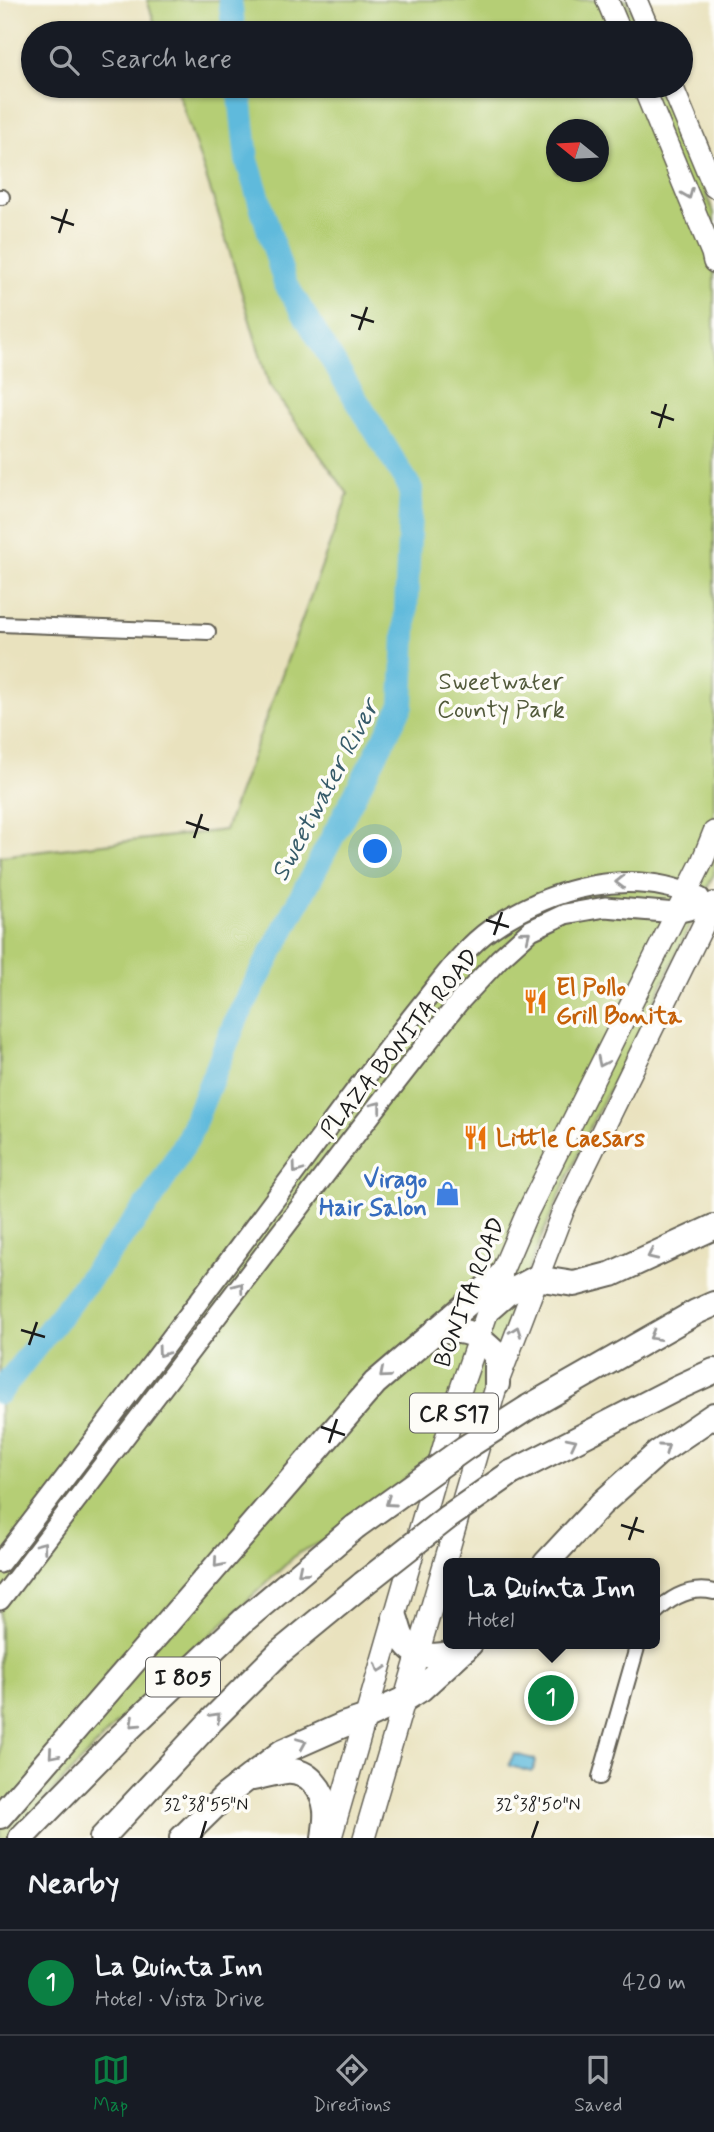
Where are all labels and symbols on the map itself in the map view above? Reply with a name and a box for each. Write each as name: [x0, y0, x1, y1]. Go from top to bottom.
north arrow: [546, 119, 609, 182]
one-way arrow: [679, 187, 693, 199]
park label: Sweetwater County Park: [437, 667, 565, 726]
water label: Sweetwater River: [264, 691, 390, 888]
your location: [358, 834, 392, 868]
one-way arrow: [614, 875, 625, 890]
one-way arrow: [519, 931, 531, 944]
street label: PLAZA BONITA ROAD: [314, 943, 486, 1145]
place label: El Pollo Grill Bonita: [556, 973, 682, 1032]
restaurant icon: El Pollo Grill Bonita: [522, 987, 550, 1015]
one-way arrow: [596, 1055, 610, 1067]
one-way arrow: [369, 1102, 382, 1114]
restaurant icon: Little Caesars: [462, 1124, 490, 1152]
place label: Little Caesars: [496, 1124, 645, 1155]
one-way arrow: [293, 1161, 306, 1174]
place label: Virago Hair Salon: [319, 1165, 427, 1224]
shop icon: Virago Hair Salon: [433, 1179, 461, 1207]
street label: BONITA ROAD: [428, 1213, 513, 1372]
one-way arrow: [647, 1247, 659, 1261]
one-way arrow: [231, 1282, 244, 1295]
one-way arrow: [508, 1325, 522, 1337]
one-way arrow: [648, 1328, 661, 1341]
one-way arrow: [158, 1344, 170, 1357]
one-way arrow: [380, 1366, 393, 1378]
road number: CR S17: [410, 1394, 498, 1432]
one-way arrow: [565, 1437, 577, 1451]
one-way arrow: [657, 1444, 670, 1456]
one-way arrow: [385, 1494, 398, 1506]
one-way arrow: [33, 1541, 46, 1553]
one-way arrow: [214, 1555, 226, 1568]
one-way arrow: [298, 1562, 310, 1575]
road number: I 805: [146, 1658, 220, 1696]
one-way arrow: [373, 1661, 388, 1673]
pin: 1: [528, 1672, 574, 1724]
one-way arrow: [208, 1712, 221, 1725]
one-way arrow: [129, 1715, 142, 1728]
one-way arrow: [295, 1737, 307, 1751]
one-way arrow: [49, 1746, 61, 1759]
text: 32°38'55"N: [164, 1793, 248, 1817]
text: 32°38'50"N: [495, 1793, 581, 1817]

